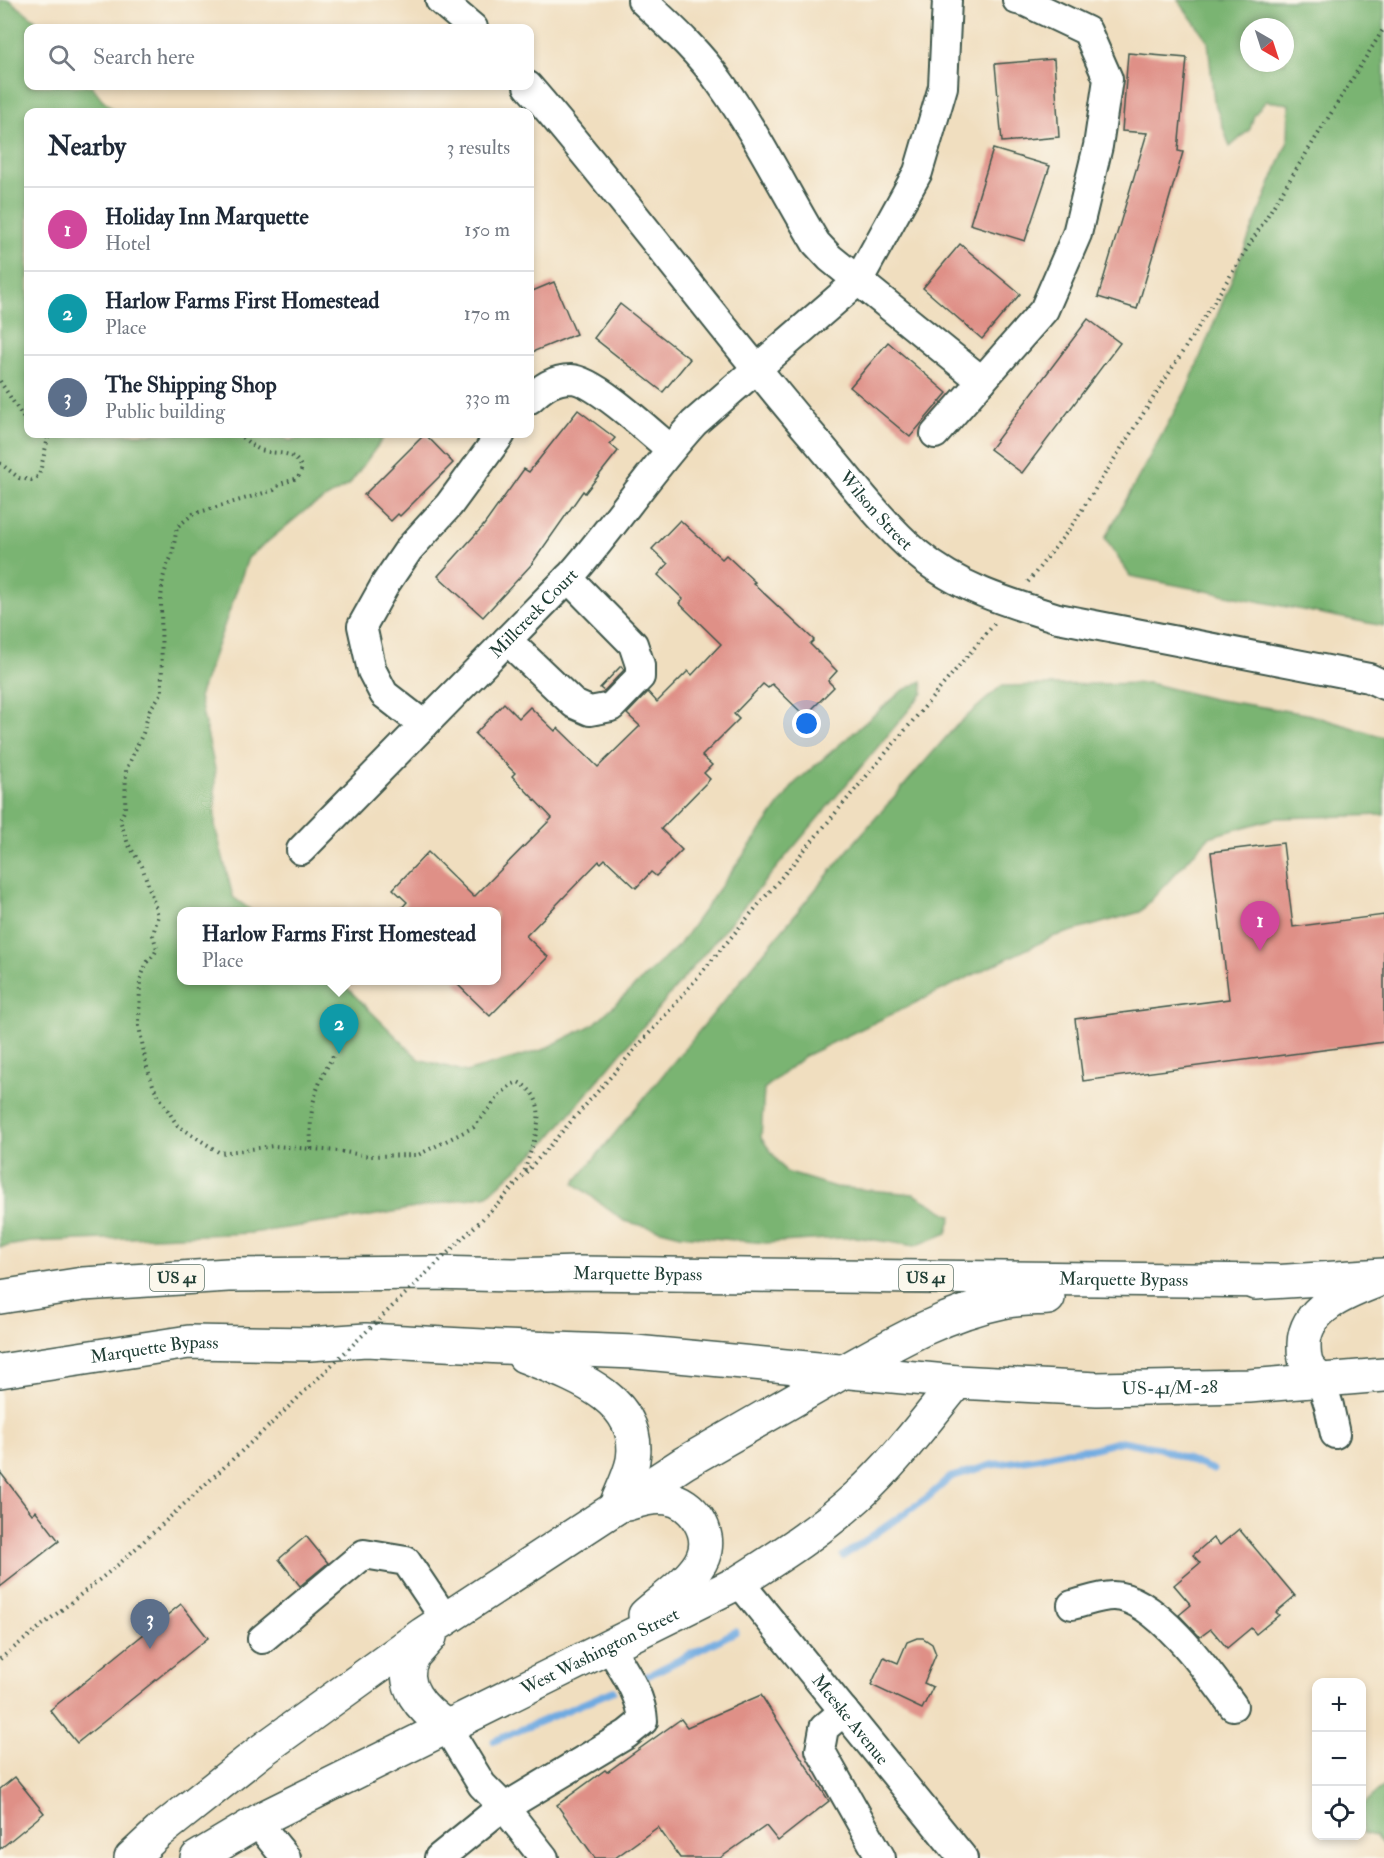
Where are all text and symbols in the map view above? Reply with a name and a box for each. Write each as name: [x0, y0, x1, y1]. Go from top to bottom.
north arrow: [1240, 18, 1294, 72]
search box: [24, 24, 534, 90]
icon: search: [45, 41, 78, 74]
text: Search here: [93, 43, 195, 71]
text: Nearby: [48, 131, 126, 163]
text: 3 results: [447, 135, 510, 160]
text: Holiday Inn Marquette: [105, 203, 309, 231]
text: 1: [64, 217, 71, 242]
text: 150 m: [464, 217, 510, 242]
text: Hotel: [105, 231, 151, 256]
text: Harlow Farms First Homestead: [105, 287, 379, 315]
text: 2: [62, 301, 73, 326]
text: 170 m: [464, 301, 510, 326]
text: Place: [105, 315, 146, 340]
text: The Shipping Shop: [105, 371, 277, 399]
text: 3: [64, 385, 71, 410]
text: 330 m: [465, 385, 510, 410]
text: Public building: [105, 399, 225, 424]
street label: Wilson Street: [834, 465, 918, 555]
street label: Millcreek Court: [485, 564, 583, 663]
your location: [792, 709, 821, 738]
pin: 1: [1240, 902, 1280, 951]
popup: [177, 907, 501, 985]
text: Harlow Farms First Homestead: [202, 920, 476, 948]
text: Place: [202, 948, 243, 973]
pin: 2: [320, 1004, 358, 1054]
street label: Marquette Bypass: [573, 1261, 702, 1286]
road number: US 41: [150, 1265, 204, 1291]
road number: US 41: [899, 1265, 953, 1291]
street label: Marquette Bypass: [1059, 1267, 1188, 1292]
street label: Marquette Bypass: [89, 1330, 219, 1369]
street label: US-41/M-28: [1121, 1375, 1218, 1400]
pin: 3: [130, 1600, 170, 1649]
street label: West Washington Street: [516, 1602, 683, 1700]
street label: Meeske Avenue: [807, 1669, 894, 1770]
map controls: [1312, 1678, 1366, 1840]
button: +: [1312, 1678, 1366, 1732]
button: −: [1312, 1732, 1366, 1786]
button: locate: [1312, 1786, 1366, 1840]

